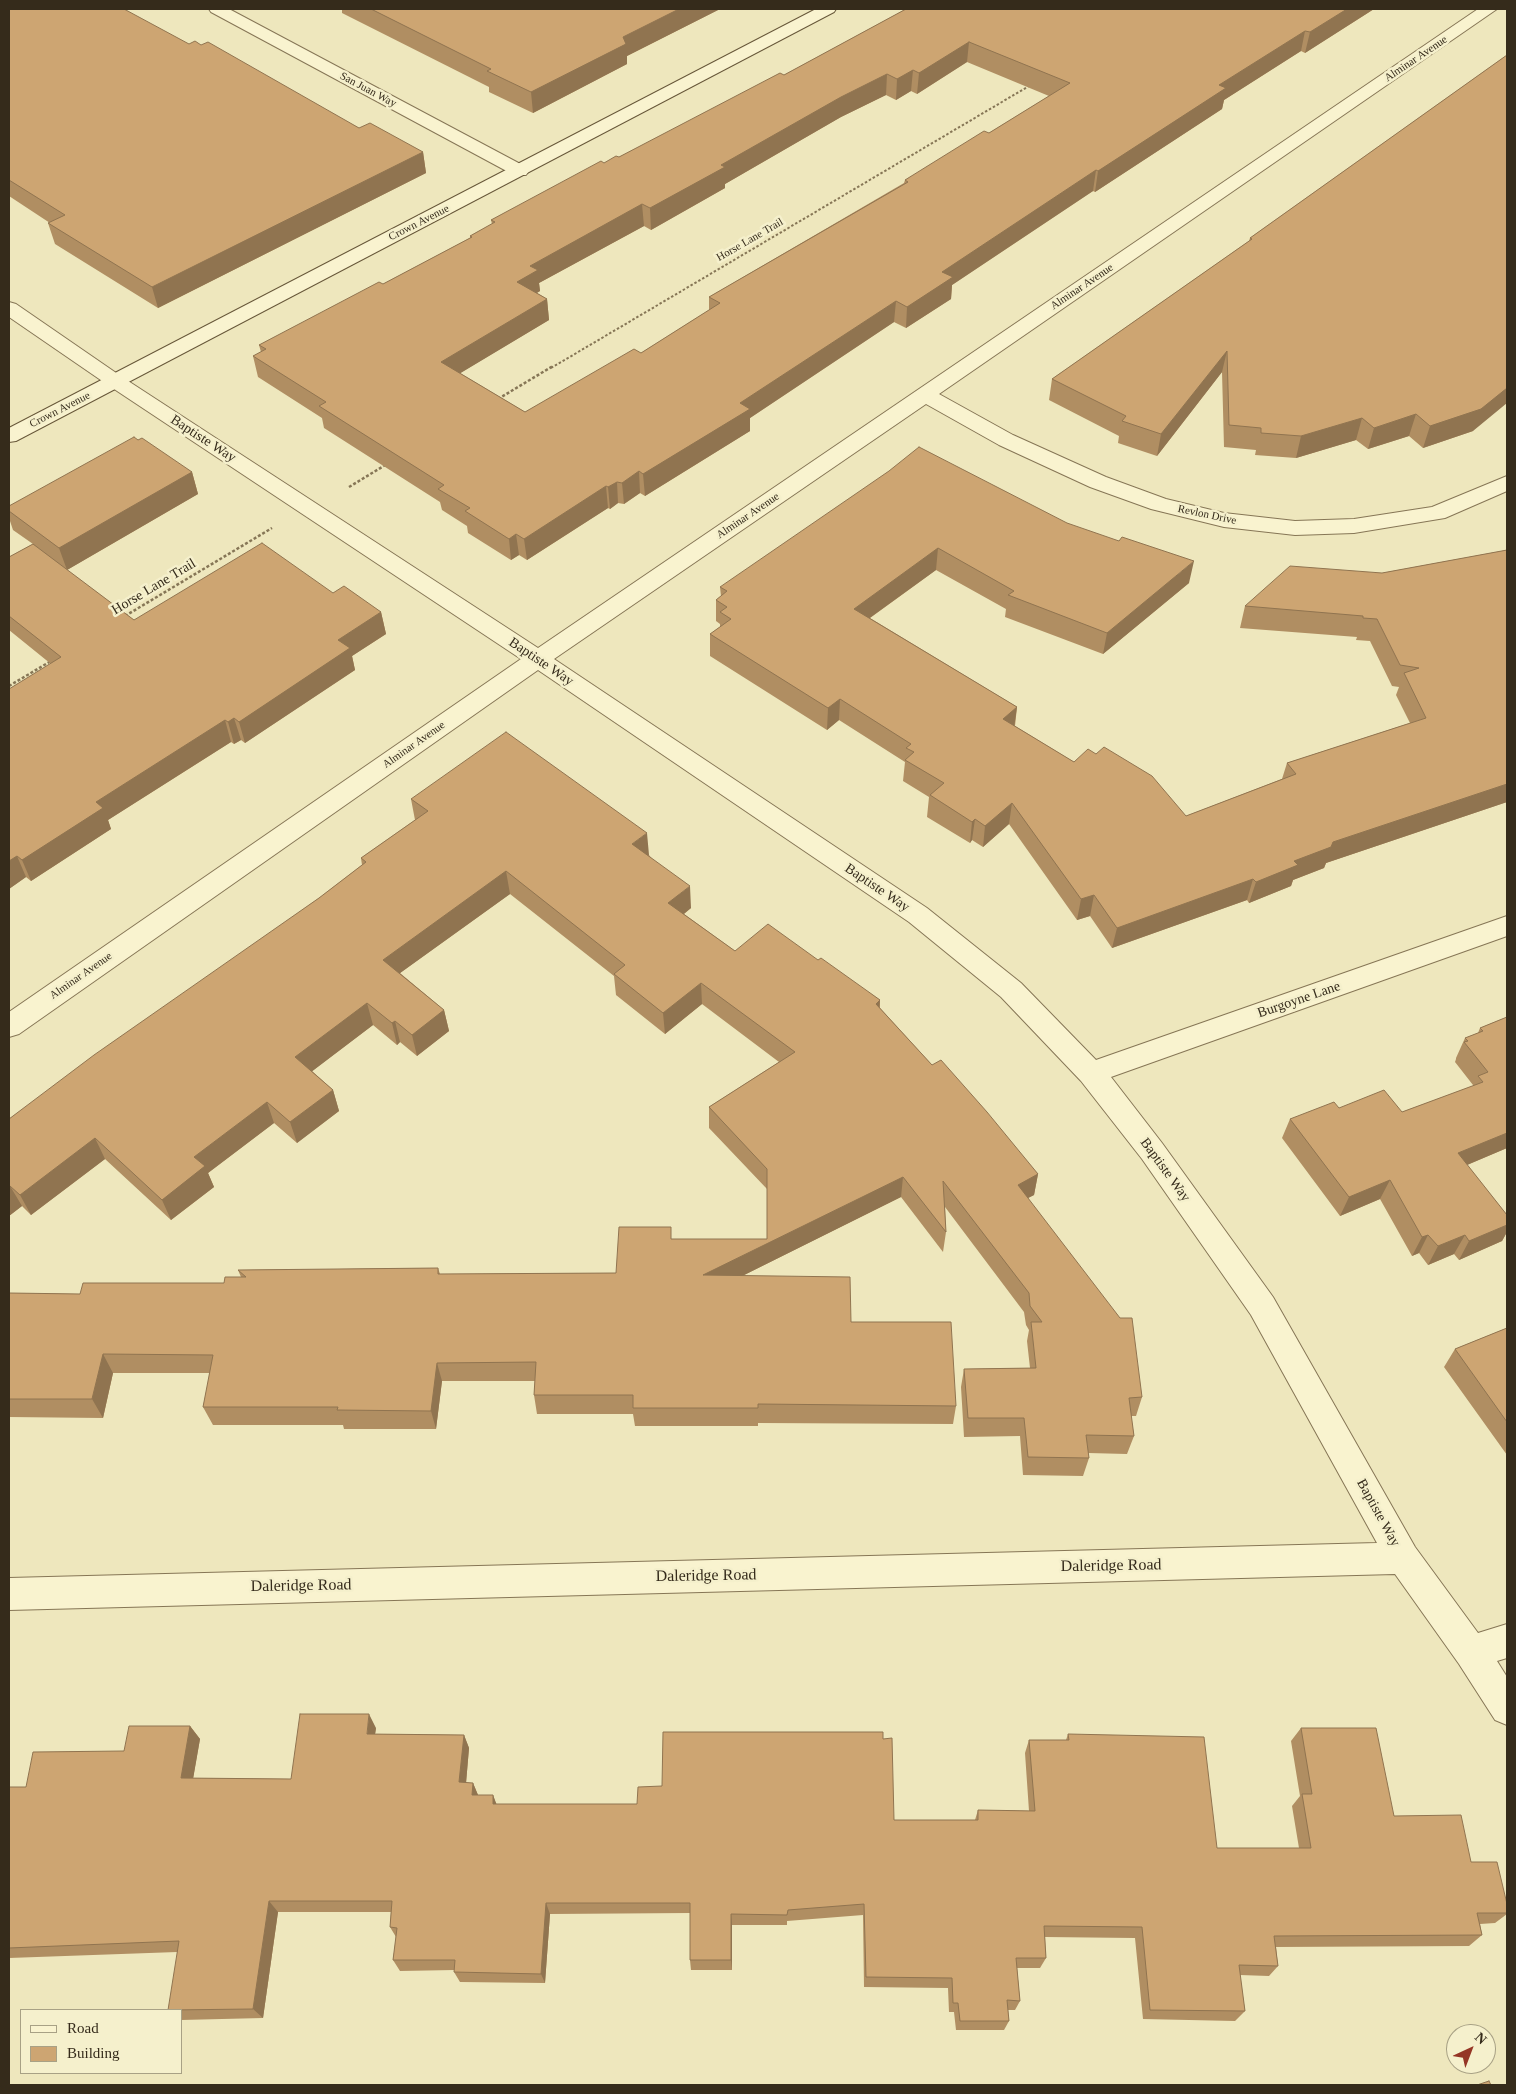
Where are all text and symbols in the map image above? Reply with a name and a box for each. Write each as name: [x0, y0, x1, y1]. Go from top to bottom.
street label: Alminar Avenue: [1382, 33, 1450, 85]
street label: San Juan Way: [338, 70, 398, 110]
street label: Crown Avenue: [387, 202, 451, 244]
street label: Horse Lane Trail: [714, 216, 786, 264]
street label: Alminar Avenue: [1048, 261, 1116, 313]
street label: Crown Avenue: [28, 389, 92, 431]
street label: Baptiste Way: [167, 412, 239, 466]
street label: Alminar Avenue: [714, 490, 782, 542]
street label: Revlon Drive: [1176, 502, 1238, 528]
street label: Horse Lane Trail: [109, 555, 199, 619]
street label: Baptiste Way: [505, 634, 577, 690]
street label: Alminar Avenue: [380, 719, 448, 771]
street label: Baptiste Way: [841, 860, 913, 916]
street label: Alminar Avenue: [47, 950, 115, 1002]
street label: Burgoyne Lane: [1255, 978, 1343, 1022]
street label: Baptiste Way: [1136, 1135, 1194, 1205]
street label: Baptiste Way: [1353, 1476, 1403, 1550]
street label: Daleridge Road: [1060, 1556, 1162, 1576]
street label: Daleridge Road: [655, 1566, 757, 1586]
street label: Daleridge Road: [250, 1576, 352, 1596]
legend: [20, 2009, 182, 2074]
text: Road: [67, 2020, 99, 2036]
north arrow: [1446, 2024, 1496, 2074]
text: N: [1472, 2029, 1490, 2047]
text: Building: [67, 2045, 120, 2061]

